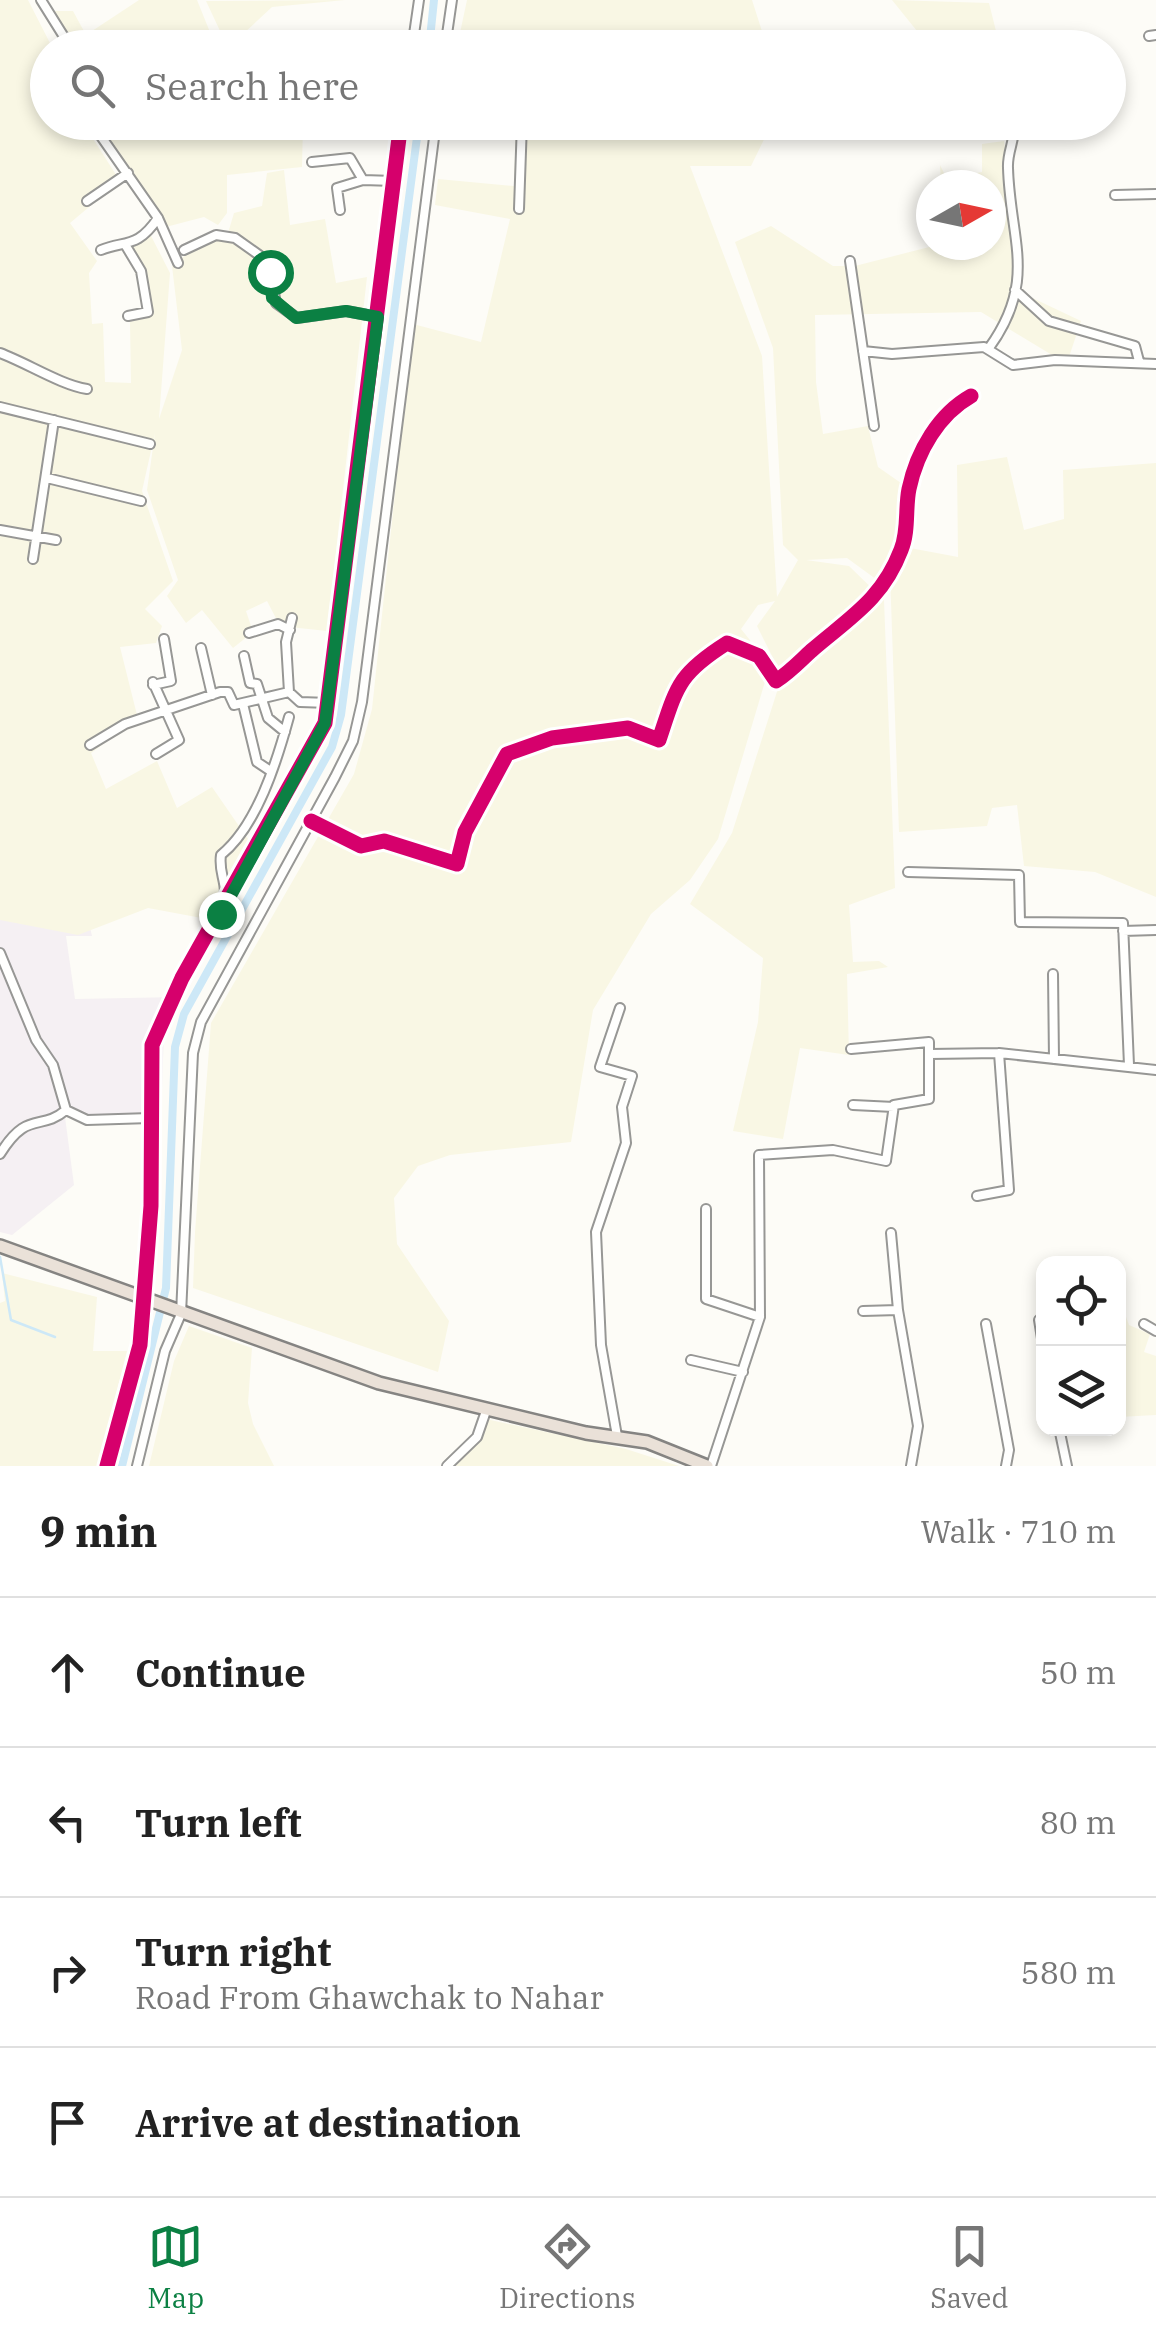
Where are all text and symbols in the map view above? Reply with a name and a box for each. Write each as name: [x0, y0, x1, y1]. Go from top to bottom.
search box: [30, 30, 1126, 140]
icon: search: [65, 58, 120, 113]
text: Search here: [145, 61, 359, 110]
north arrow: [916, 170, 1006, 260]
route start: [248, 250, 294, 296]
route end: [199, 892, 245, 938]
map controls: [1036, 1256, 1126, 1436]
button: locate: [1036, 1256, 1126, 1346]
button: layers: [1036, 1346, 1126, 1436]
text: 9 min: [40, 1504, 158, 1559]
text: Walk · 710 m: [920, 1510, 1116, 1552]
icon: ahead: [40, 1645, 95, 1700]
text: Continue: [135, 1648, 306, 1697]
text: 50 m: [1040, 1651, 1116, 1693]
icon: left: [40, 1795, 95, 1850]
text: Turn left: [135, 1798, 302, 1847]
text: 80 m: [1040, 1801, 1116, 1843]
text: Turn right: [135, 1927, 331, 1976]
icon: right: [40, 1945, 95, 2000]
text: 580 m: [1020, 1951, 1116, 1993]
text: Road From Ghawchak to Nahar: [135, 1976, 604, 2018]
icon: arrive: [40, 2095, 95, 2150]
text: Arrive at destination: [135, 2098, 521, 2147]
tab: Map: [147, 2219, 204, 2316]
tab: Directions: [499, 2219, 635, 2316]
tab: Saved: [930, 2219, 1009, 2316]

